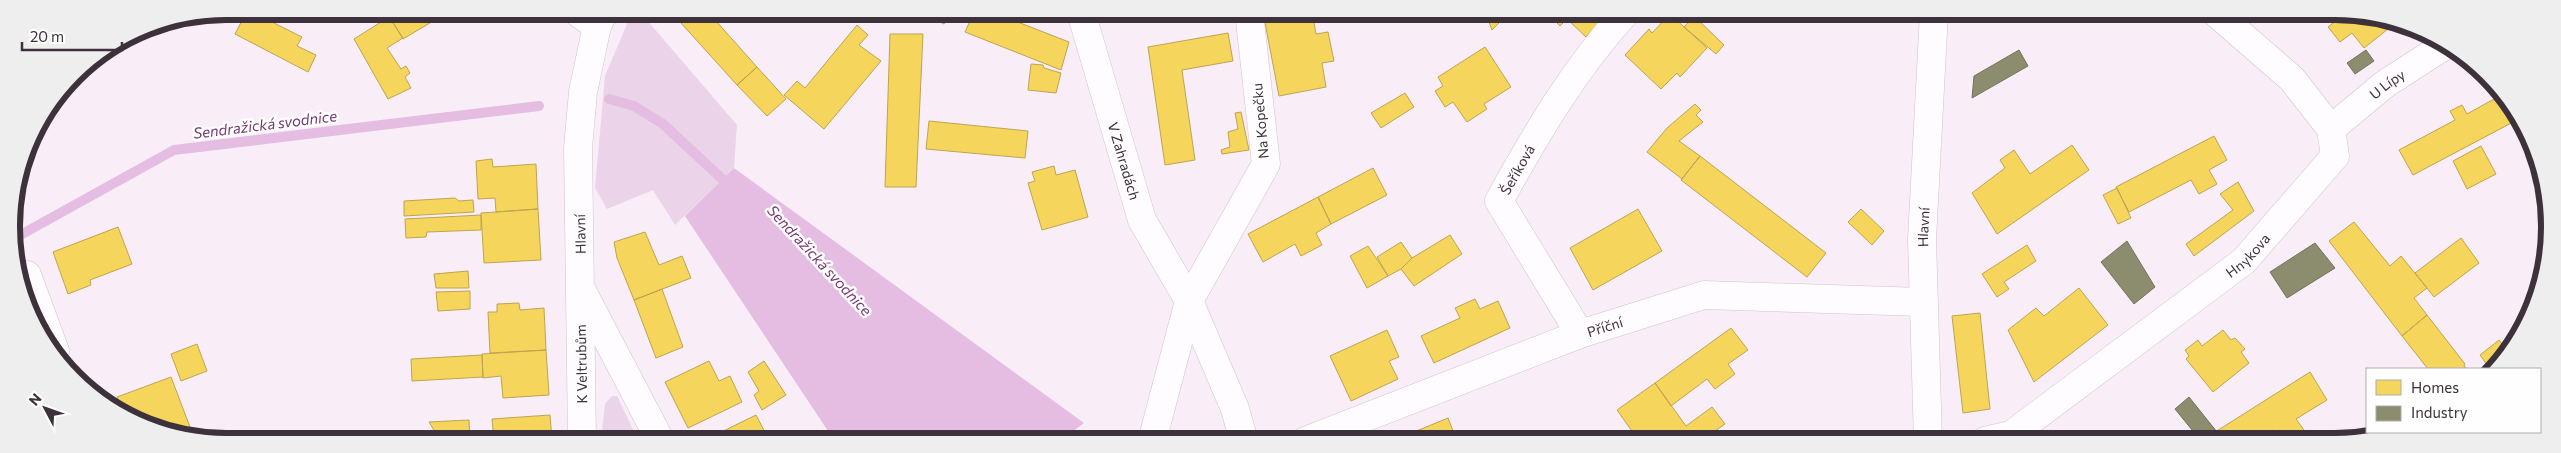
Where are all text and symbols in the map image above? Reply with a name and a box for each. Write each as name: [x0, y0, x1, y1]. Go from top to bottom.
scale bar: [22, 20, 122, 52]
text: 20 m: [30, 27, 64, 45]
street label: U Lípy: [2366, 65, 2408, 102]
street label: Na Kopečku: [1248, 82, 1272, 160]
water label: Sendražická svodnice: [192, 106, 338, 142]
street label: V Zahradách: [1105, 120, 1144, 202]
street label: Šeříková: [1496, 141, 1538, 197]
water label: Sendražická svodnice: [764, 201, 876, 319]
street label: Hlavní: [1913, 206, 1932, 247]
street label: Hlavní: [571, 213, 589, 254]
street label: Hnykova: [2222, 230, 2273, 280]
street label: Příční: [1585, 313, 1625, 340]
street label: K Veltrubům: [572, 324, 590, 404]
legend: [2366, 368, 2541, 433]
text: Homes: [2411, 378, 2459, 396]
north arrow: [20, 383, 70, 433]
text: N: [25, 390, 45, 409]
text: Industry: [2411, 403, 2468, 421]

